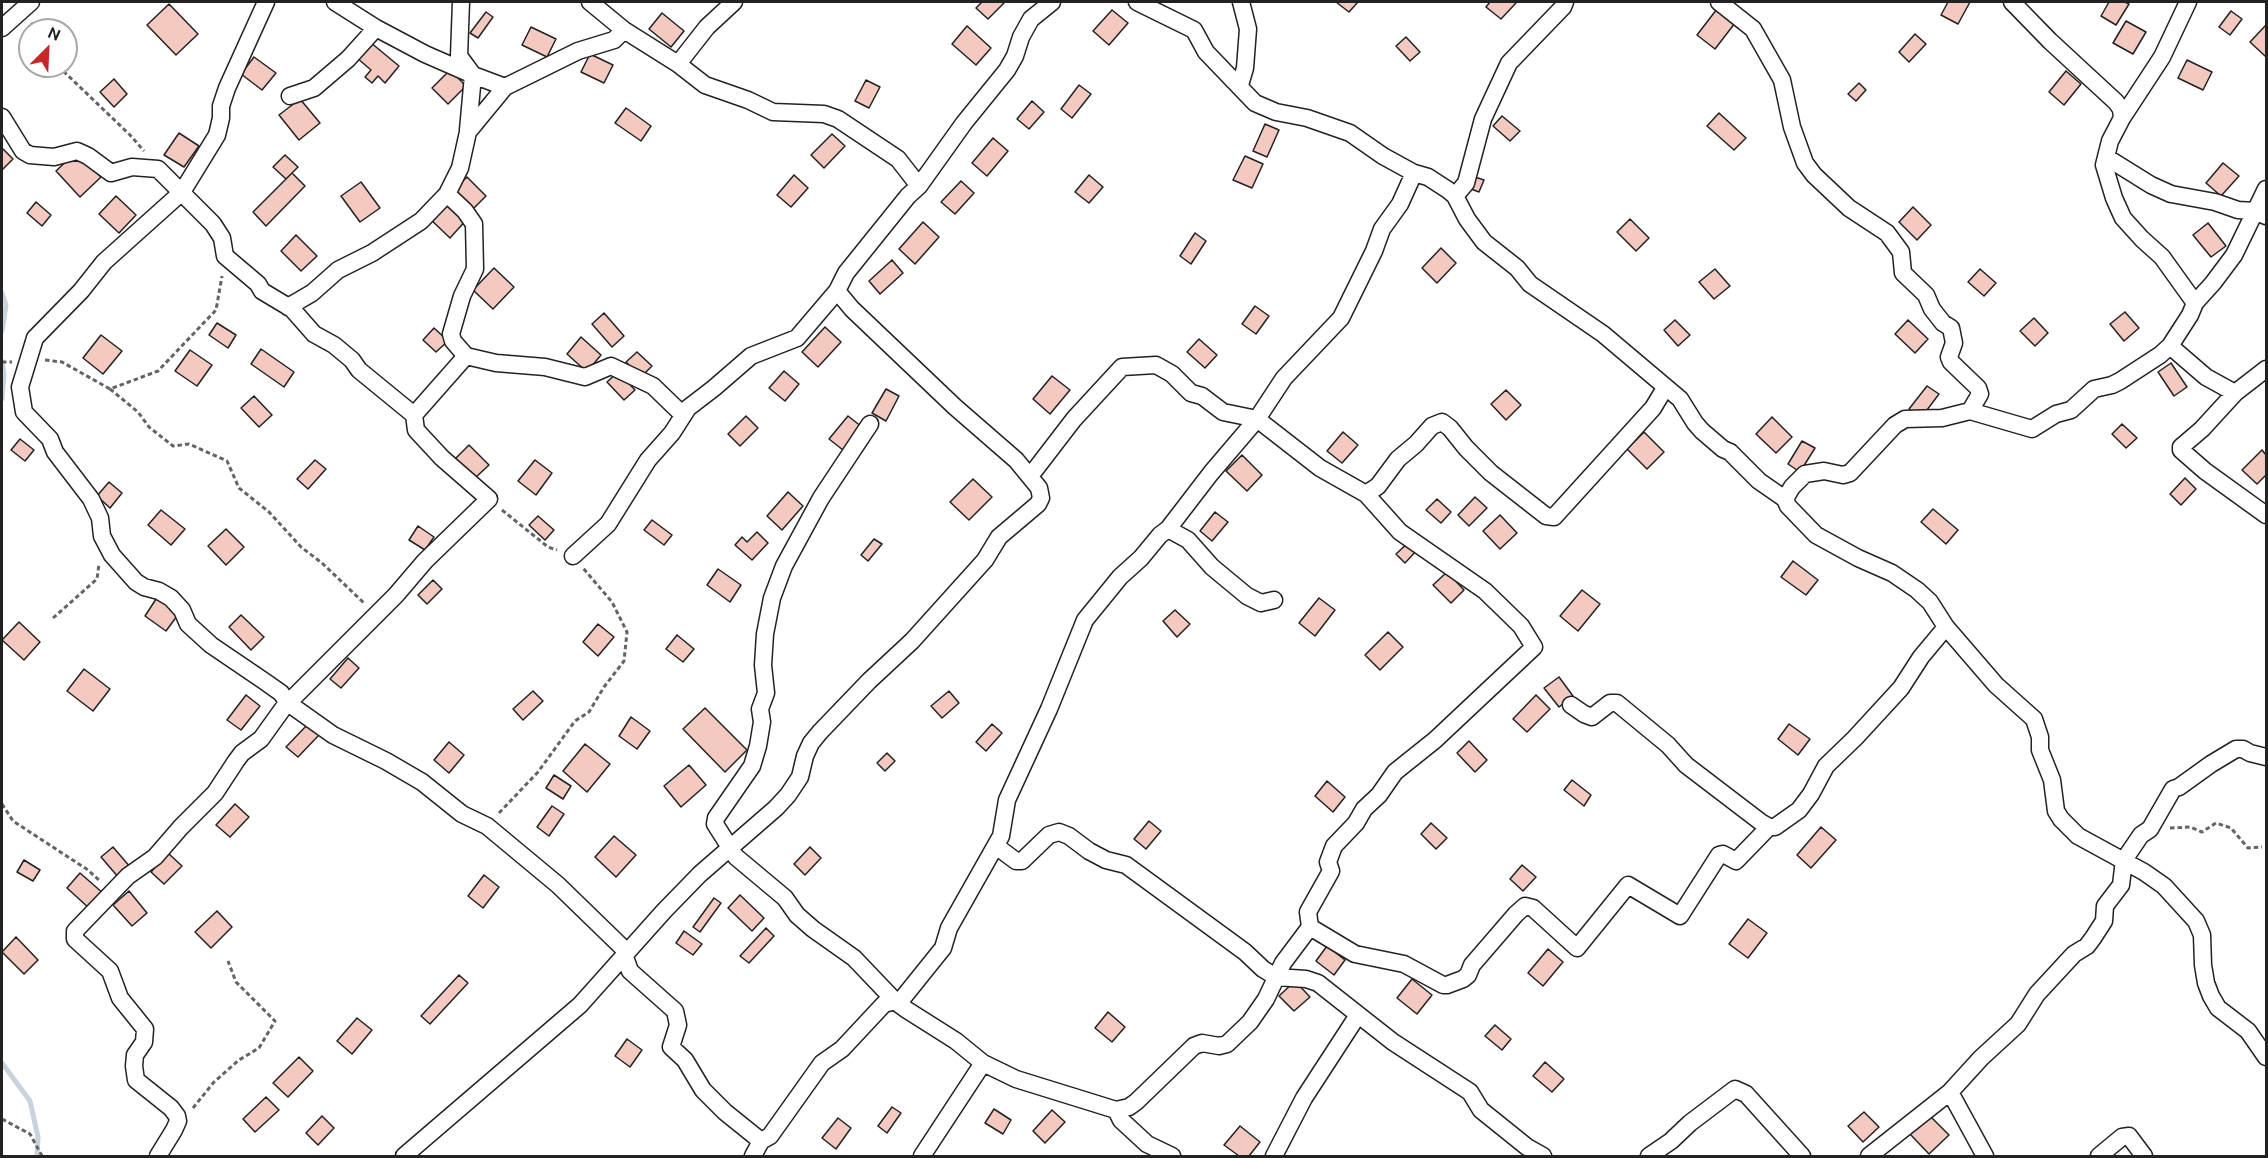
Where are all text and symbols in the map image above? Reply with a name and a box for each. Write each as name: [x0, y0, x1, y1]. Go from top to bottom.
north arrow: [18, 18, 78, 78]
text: N: [45, 23, 64, 44]

